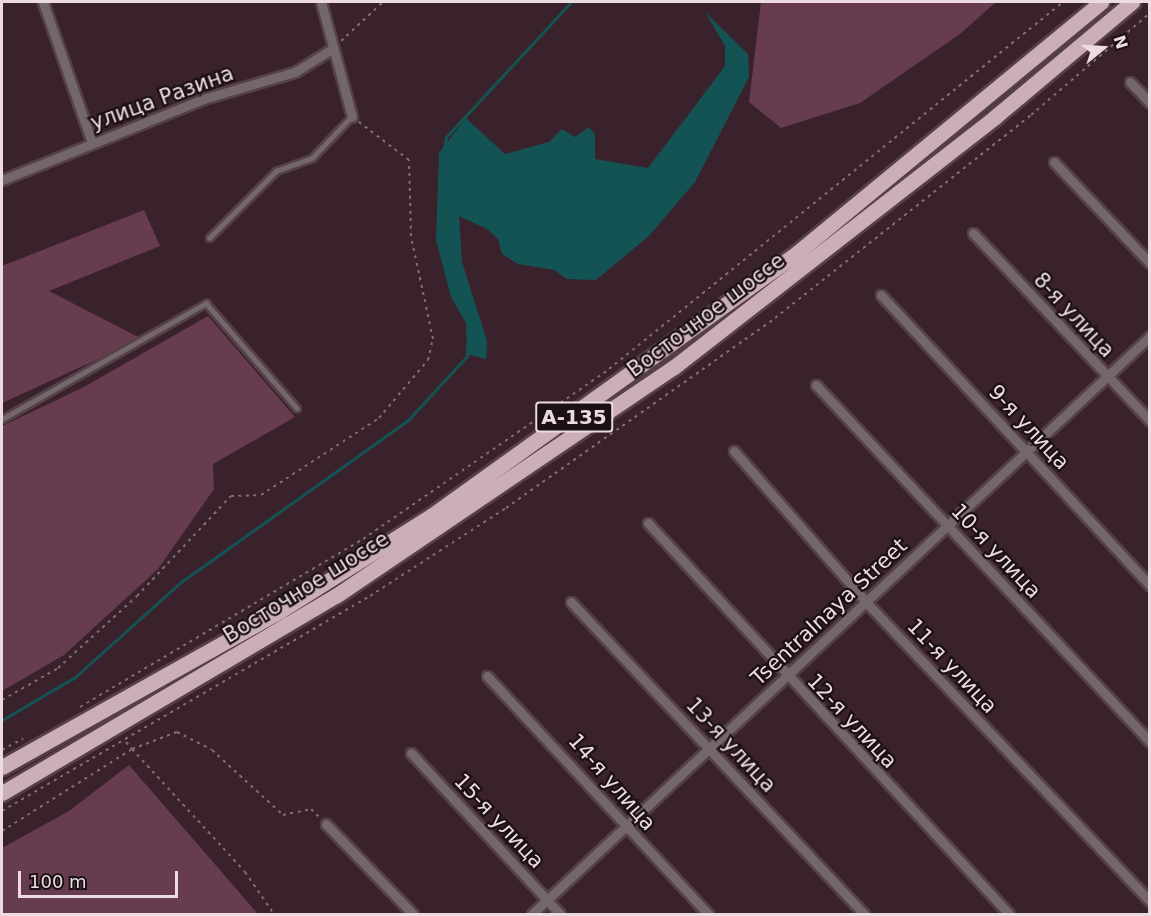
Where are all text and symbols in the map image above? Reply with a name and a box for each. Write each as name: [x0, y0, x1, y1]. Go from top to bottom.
north arrow: [1073, 18, 1133, 78]
text: N: [1109, 33, 1132, 52]
street label: улица Разина: [87, 60, 237, 136]
street label: Восточное шоссе: [622, 248, 790, 382]
street label: 8-я улица: [1028, 267, 1120, 363]
street label: 9-я улица: [983, 379, 1075, 475]
road number: А-135: [535, 400, 613, 434]
street label: 10-я улица: [946, 498, 1046, 604]
street label: Восточное шоссе: [219, 526, 393, 648]
street label: Tsentralnaya Street: [746, 533, 912, 691]
street label: 11-я улица: [902, 613, 1002, 719]
street label: 12-я улица: [802, 668, 902, 774]
street label: 13-я улица: [681, 692, 781, 798]
street label: 14-я улица: [563, 728, 661, 836]
street label: 15-я улица: [449, 768, 549, 874]
scale bar: [21, 859, 182, 897]
text: 100 m: [29, 871, 87, 892]

